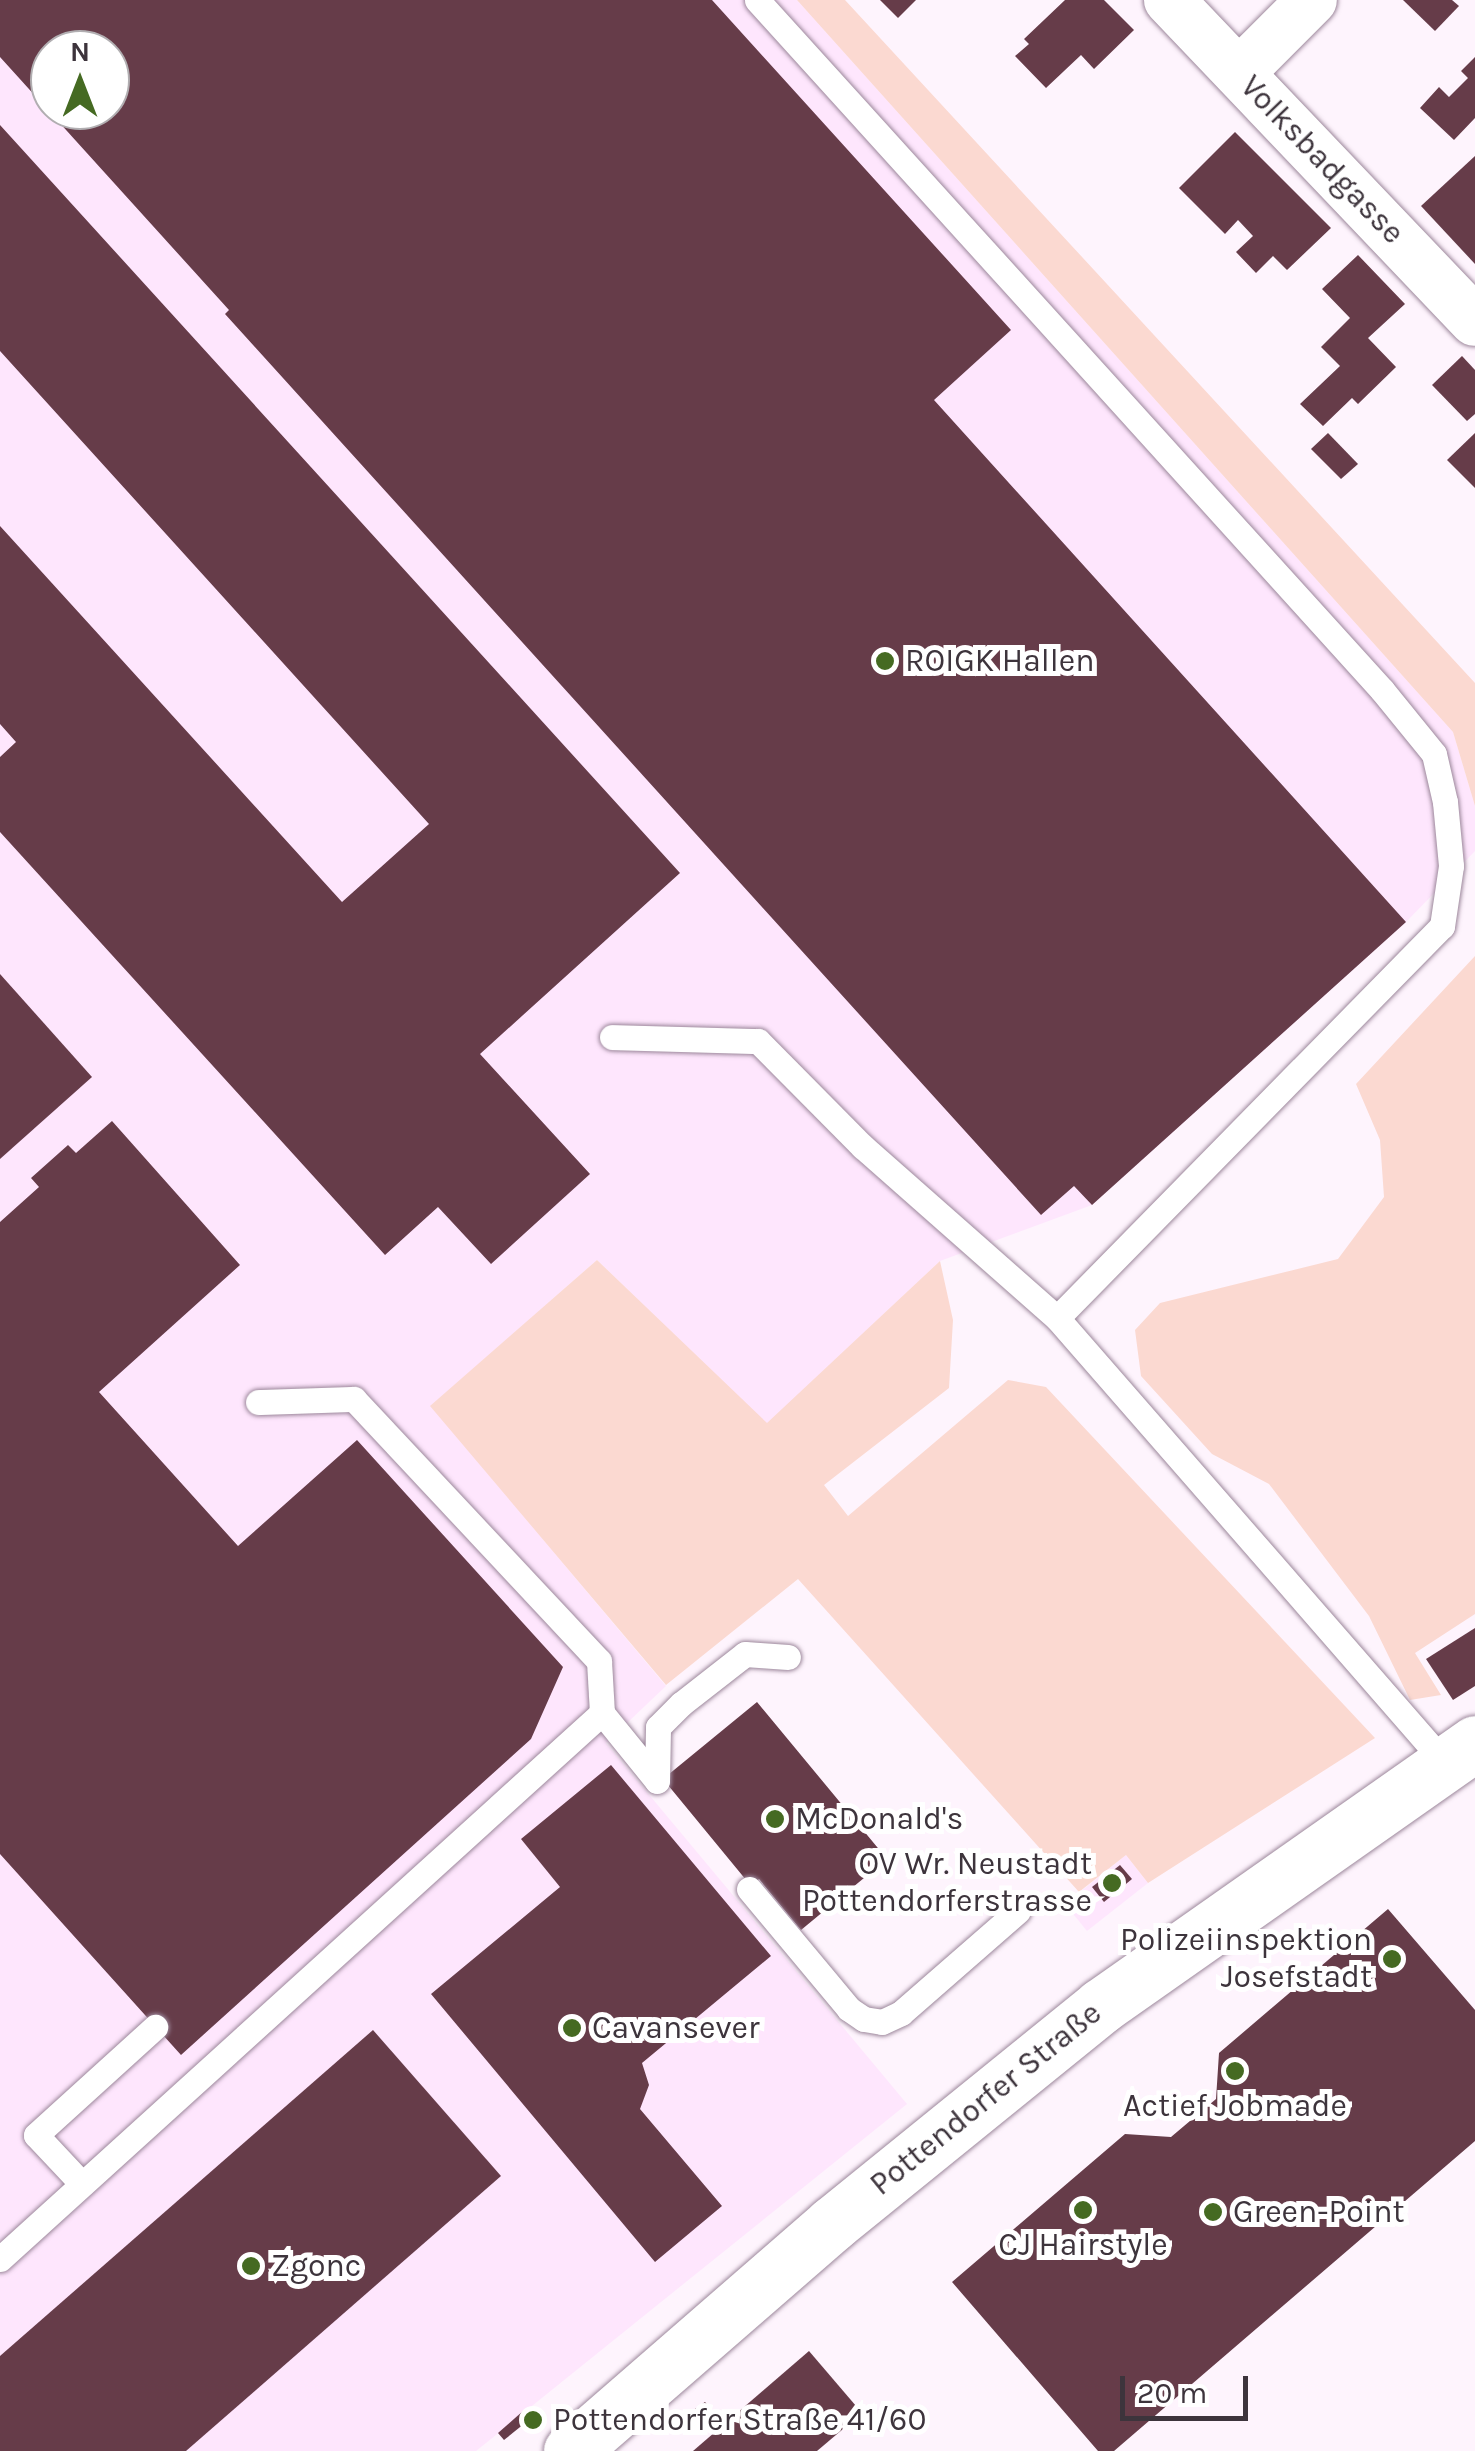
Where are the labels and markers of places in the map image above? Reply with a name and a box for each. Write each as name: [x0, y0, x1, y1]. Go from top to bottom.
place label: ROIGK Hallen: [905, 642, 1095, 680]
marker: ROIGK Hallen: [874, 650, 896, 672]
place label: McDonald's: [795, 1800, 963, 1838]
marker: McDonald's: [764, 1808, 786, 1830]
place label: OV Wr. Neustadt Pottendorferstrasse: [802, 1846, 1092, 1921]
marker: OV Wr. Neustadt Pottendorferstrasse: [1101, 1872, 1123, 1894]
place label: Polizeiinspektion Josefstadt: [1120, 1922, 1372, 1997]
marker: Polizeiinspektion Josefstadt: [1381, 1948, 1403, 1970]
place label: Cavansever: [592, 2009, 760, 2047]
marker: Cavansever: [561, 2017, 583, 2039]
marker: Actief Jobmade: [1224, 2060, 1246, 2082]
place label: Actief Jobmade: [1123, 2087, 1347, 2125]
place label: Green-Point: [1233, 2193, 1405, 2231]
marker: CJ Hairstyle: [1072, 2199, 1094, 2221]
marker: Green-Point: [1202, 2201, 1224, 2223]
place label: CJ Hairstyle: [998, 2226, 1168, 2264]
place label: Zgonc: [271, 2247, 361, 2285]
marker: Zgonc: [240, 2255, 262, 2277]
place label: Pottendorfer Straße 41/60: [553, 2401, 926, 2439]
marker: Pottendorfer Straße 41/60: [522, 2409, 544, 2431]

